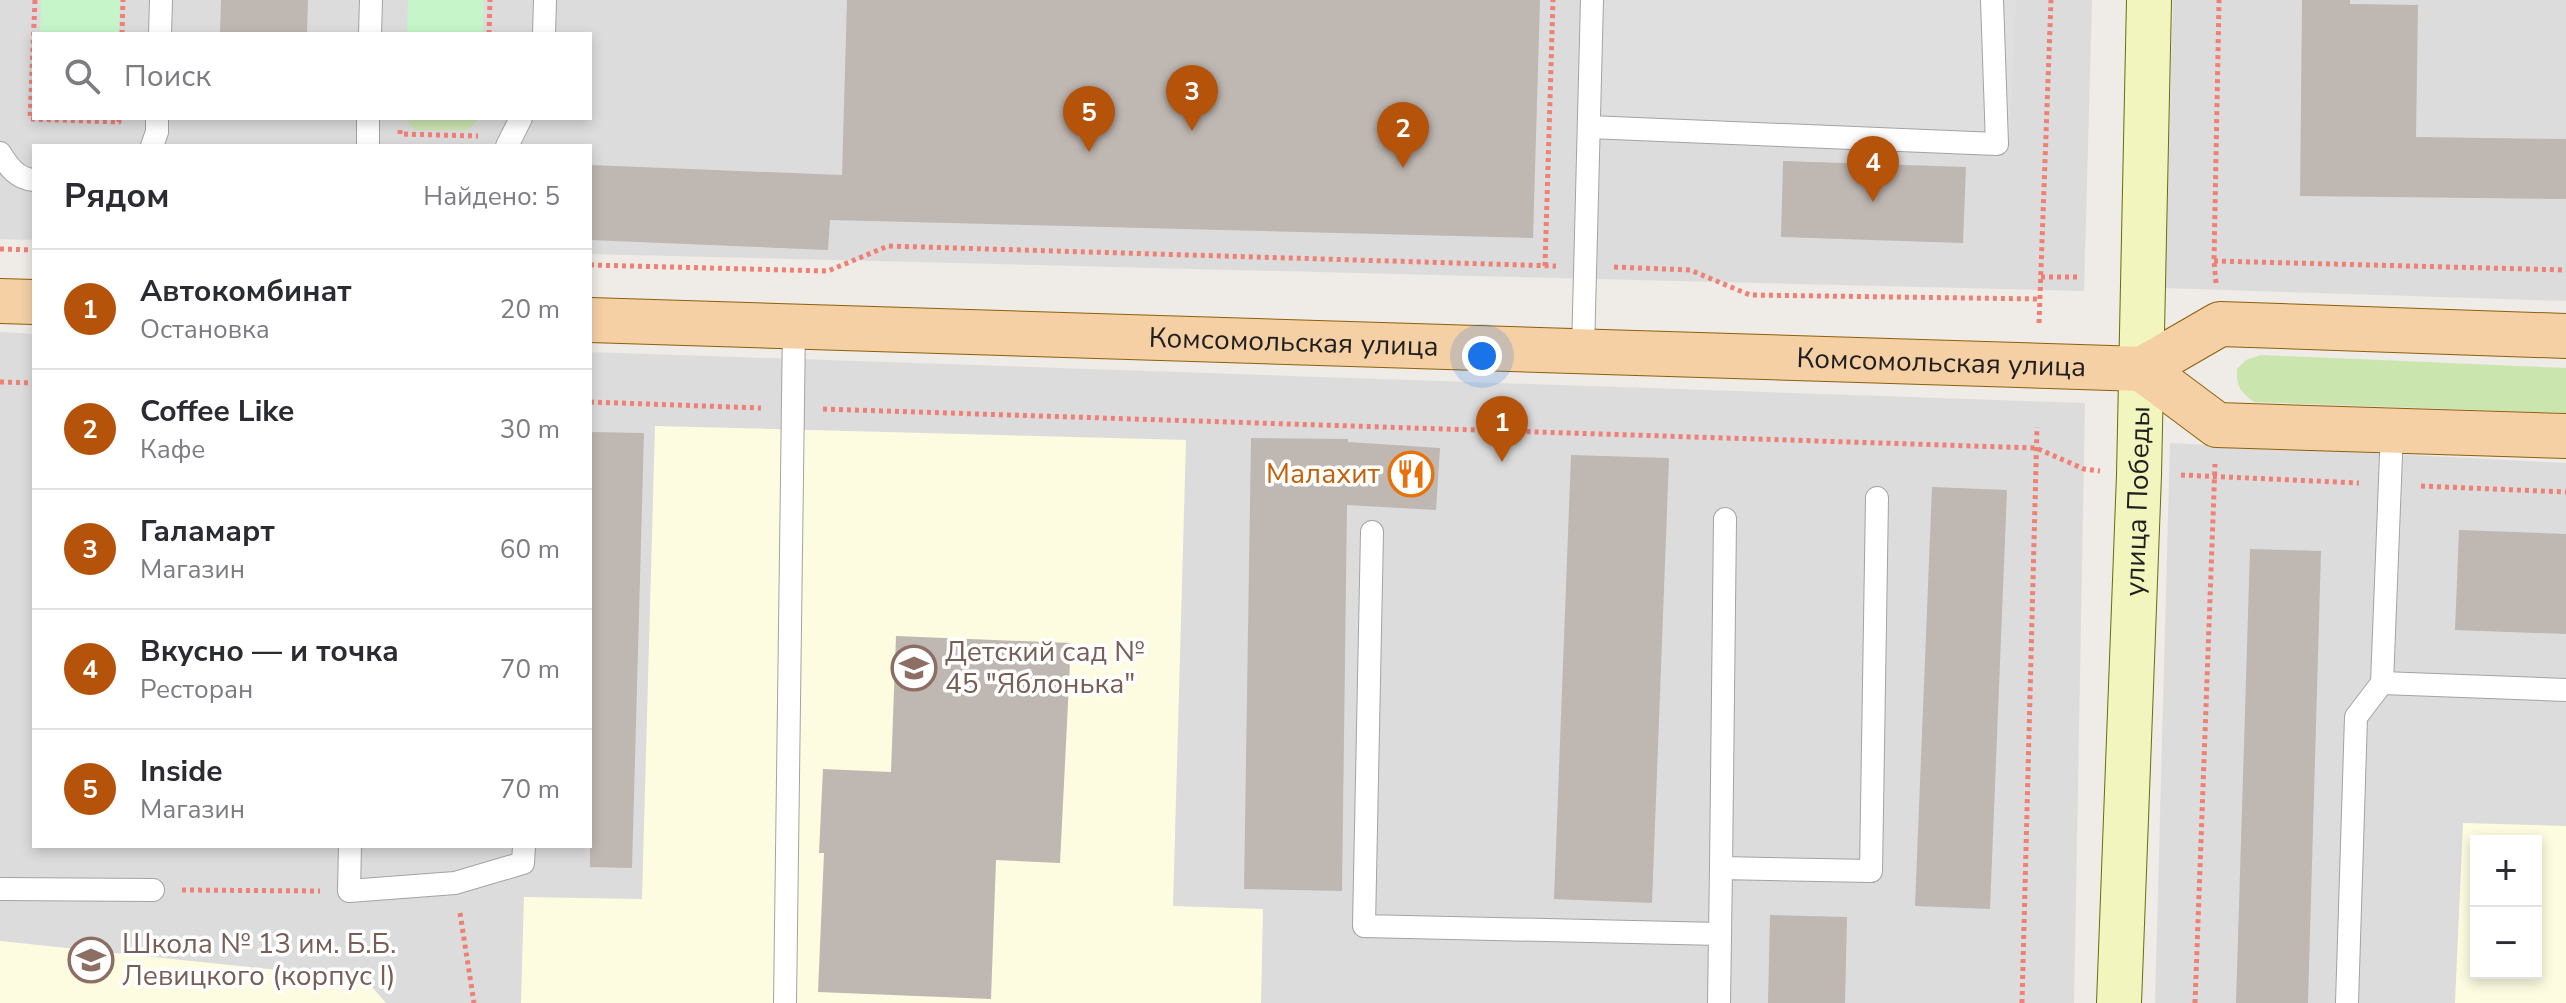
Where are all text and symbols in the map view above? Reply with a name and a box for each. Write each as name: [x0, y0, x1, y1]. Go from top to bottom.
search box: [32, 32, 592, 120]
icon: search: [60, 54, 104, 98]
text: Поиск: [124, 56, 211, 97]
pin: 3: [1166, 65, 1218, 131]
pin: 5: [1063, 86, 1115, 152]
pin: 2: [1377, 102, 1429, 168]
pin: 4: [1847, 136, 1899, 202]
text: Рядом: [64, 173, 170, 219]
text: Найдено: 5: [423, 179, 560, 214]
text: Автокомбинат: [140, 271, 352, 312]
text: 1: [82, 292, 98, 327]
text: 20 m: [500, 292, 560, 327]
text: Остановка: [140, 312, 270, 347]
street label: Комсомольская улица: [1148, 319, 1439, 366]
your location: [1462, 336, 1502, 376]
street label: Комсомольская улица: [1796, 339, 2087, 386]
text: Coffee Like: [140, 391, 294, 432]
pin: 1: [1476, 396, 1528, 462]
street label: улица Победы: [2115, 406, 2159, 597]
text: 2: [82, 412, 98, 447]
text: 30 m: [500, 412, 560, 447]
text: Кафе: [140, 432, 205, 467]
restaurant icon: Малахит: [1387, 450, 1435, 498]
place label: Малахит: [1266, 455, 1381, 493]
text: Галамарт: [140, 511, 275, 552]
text: 3: [82, 532, 98, 567]
text: 60 m: [500, 532, 560, 567]
text: Магазин: [140, 552, 245, 587]
text: Вкусно — и точка: [140, 631, 399, 672]
place label: Детский сад № 45 "Яблонька": [945, 633, 1145, 703]
school or university icon: Детский сад № 45 "Яблонька": [890, 644, 938, 692]
text: 4: [82, 652, 98, 687]
text: 70 m: [500, 652, 560, 687]
text: Ресторан: [140, 672, 253, 707]
text: Inside: [140, 751, 223, 792]
text: 5: [82, 772, 98, 807]
text: 70 m: [500, 772, 560, 807]
text: Магазин: [140, 792, 245, 827]
map controls: [2470, 835, 2542, 979]
button: +: [2470, 835, 2542, 907]
button: −: [2470, 907, 2542, 979]
place label: Школа № 13 им. Б.Б. Левицкого (корпус I): [122, 925, 396, 995]
school or university icon: Школа № 13 им. Б.Б. Левицкого (корпус I): [67, 936, 115, 984]

